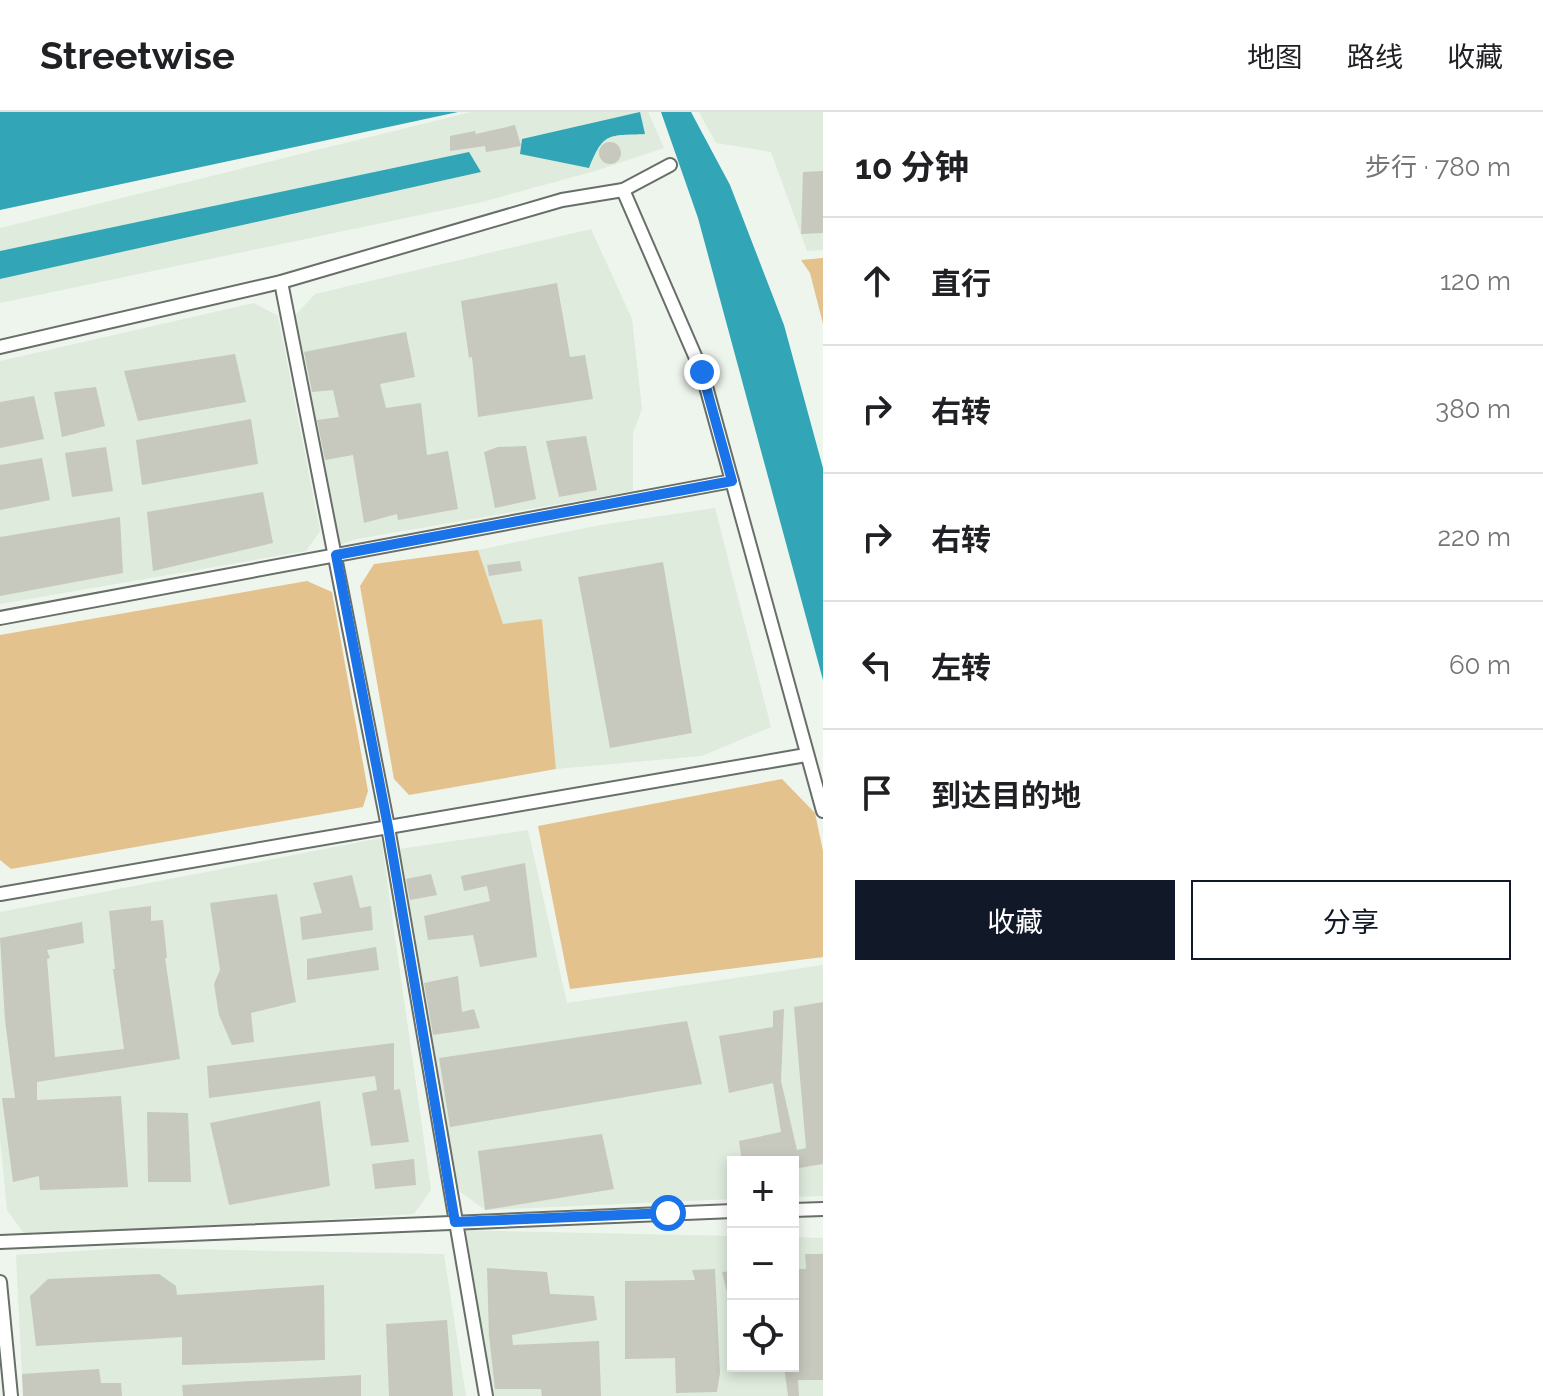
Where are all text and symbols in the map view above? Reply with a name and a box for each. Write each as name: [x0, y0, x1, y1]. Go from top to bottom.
text: Streetwise: [40, 33, 235, 78]
text: 地图: [1247, 41, 1303, 74]
text: 路线: [1347, 41, 1403, 74]
text: 收藏: [1447, 41, 1503, 74]
text: 10 分钟: [855, 147, 969, 187]
text: 步行 · 780 m: [1365, 152, 1511, 182]
icon: ahead: [855, 259, 899, 303]
text: 直行: [931, 266, 991, 301]
text: 120 m: [1440, 266, 1511, 296]
route end: [684, 354, 720, 390]
icon: right: [855, 387, 899, 431]
text: 右转: [931, 394, 991, 429]
text: 380 m: [1435, 394, 1511, 424]
icon: right: [855, 515, 899, 559]
text: 右转: [931, 522, 991, 557]
text: 220 m: [1437, 522, 1511, 552]
icon: left: [855, 643, 899, 687]
text: 左转: [931, 650, 991, 685]
text: 60 m: [1449, 650, 1511, 680]
icon: arrive: [855, 771, 899, 815]
text: 到达目的地: [931, 778, 1081, 813]
button: 收藏: [855, 880, 1175, 960]
button: 分享: [1191, 880, 1511, 960]
map controls: [727, 1156, 799, 1372]
button: +: [727, 1156, 799, 1228]
route start: [650, 1195, 686, 1231]
button: −: [727, 1228, 799, 1300]
button: locate: [727, 1300, 799, 1372]

